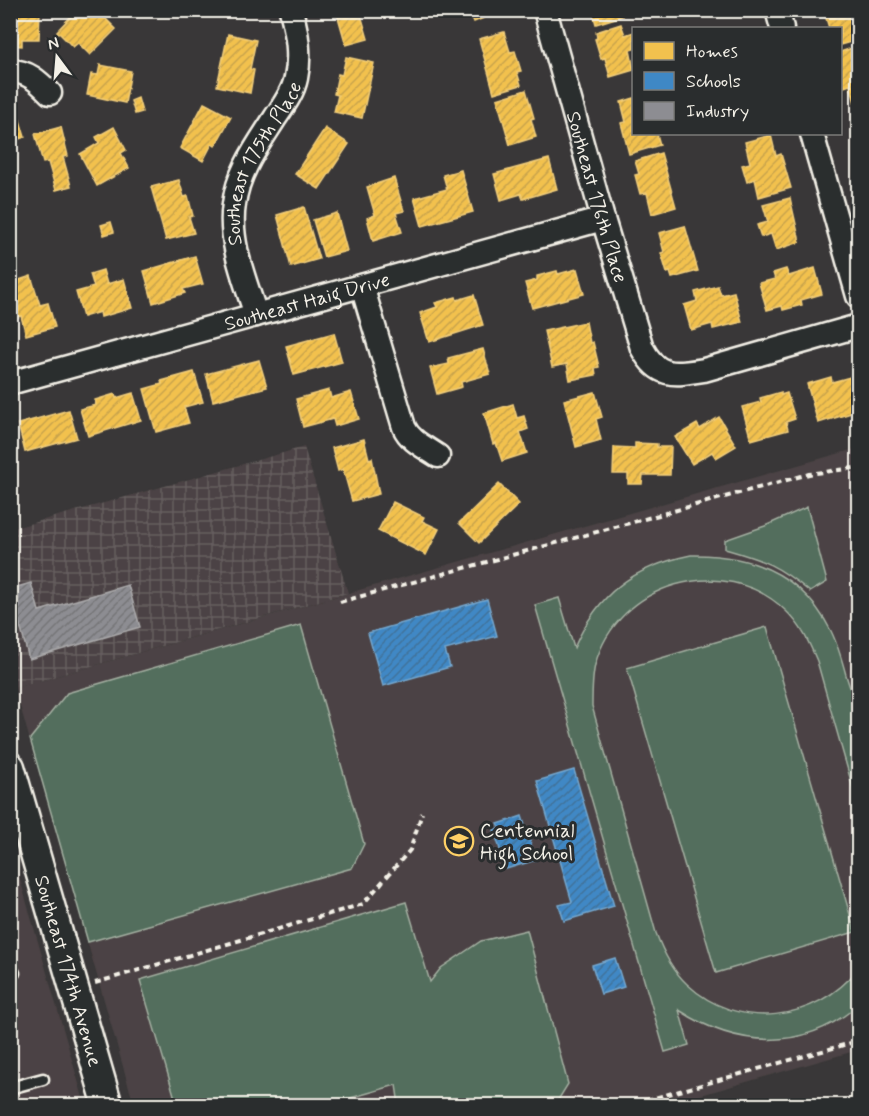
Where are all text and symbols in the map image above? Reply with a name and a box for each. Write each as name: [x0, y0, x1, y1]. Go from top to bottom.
north arrow: [27, 27, 87, 87]
legend: [632, 27, 842, 135]
text: N: [45, 32, 61, 56]
text: Homes: [686, 40, 738, 64]
text: Schools: [686, 70, 741, 94]
street label: Southeast 175th Place: [220, 78, 309, 247]
text: Industry: [686, 100, 749, 124]
street label: Southeast 176th Place: [559, 108, 633, 286]
street label: Southeast Haig Drive: [221, 267, 393, 338]
place label: Centennial High School: [480, 818, 575, 870]
school or university icon: Centennial High School: [443, 825, 475, 857]
street label: Southeast 174th Avenue: [27, 872, 108, 1070]

